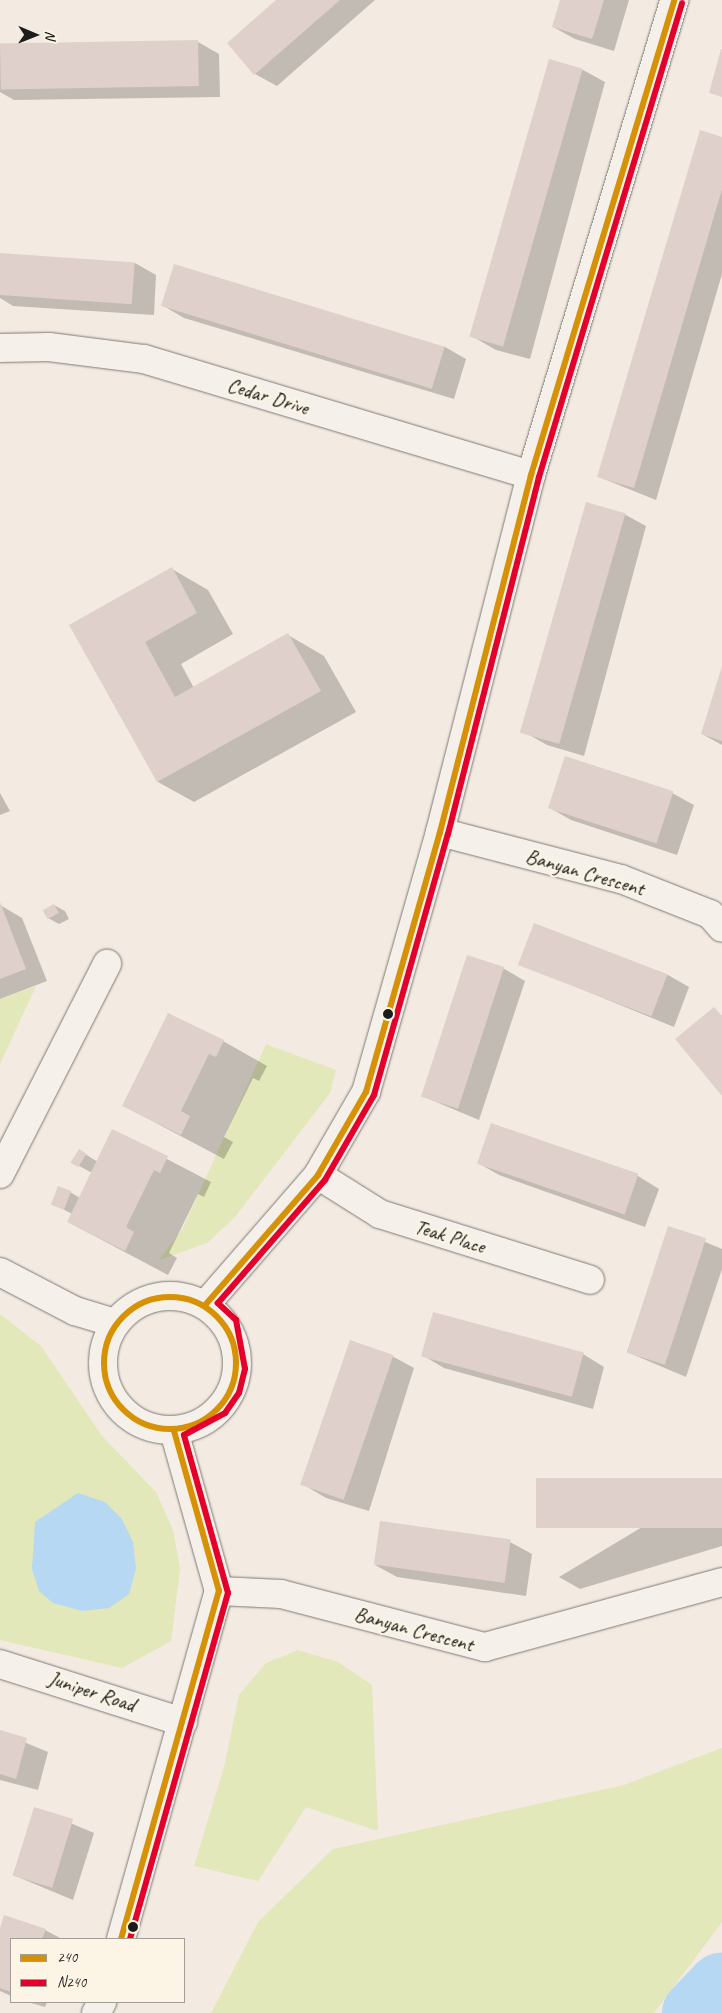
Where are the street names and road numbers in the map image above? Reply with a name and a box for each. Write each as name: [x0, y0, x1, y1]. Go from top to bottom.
street label: Cedar Drive: [224, 372, 312, 420]
street label: Banyan Crescent: [523, 843, 647, 901]
street label: Teak Place: [412, 1213, 488, 1259]
street label: Banyan Crescent: [352, 1601, 476, 1657]
street label: Juniper Road: [45, 1665, 139, 1717]

